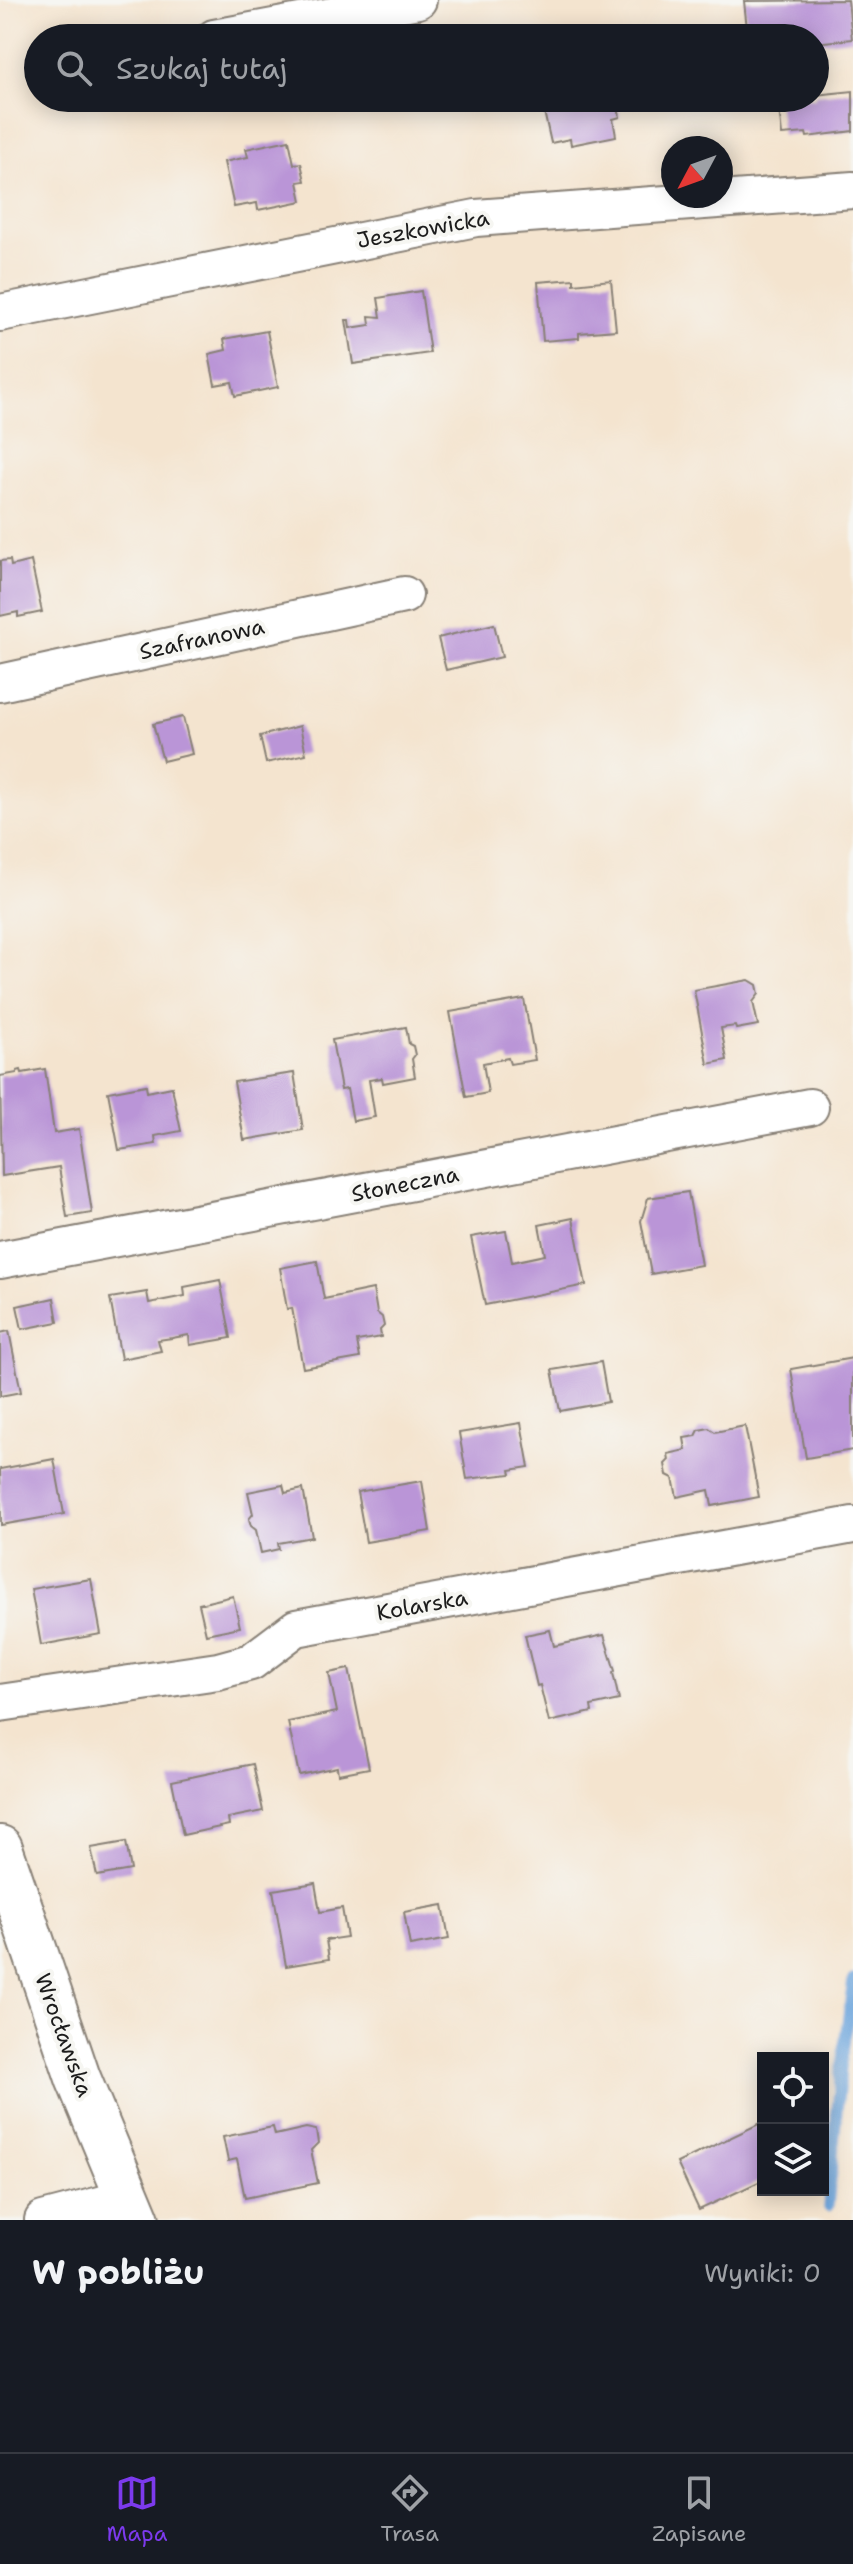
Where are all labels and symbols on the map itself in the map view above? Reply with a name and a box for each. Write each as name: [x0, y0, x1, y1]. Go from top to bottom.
north arrow: [661, 136, 733, 208]
street label: Jeszkowicka: [354, 203, 492, 255]
street label: Szafranowa: [137, 612, 268, 666]
street label: Słoneczna: [349, 1159, 462, 1209]
street label: Kolarska: [374, 1583, 470, 1627]
street label: Wrocławska: [28, 1969, 100, 2101]

